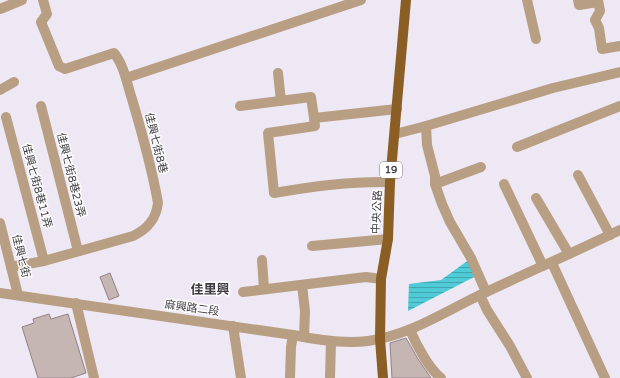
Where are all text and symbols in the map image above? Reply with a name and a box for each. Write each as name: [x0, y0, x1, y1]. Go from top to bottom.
street label: 佳興七街8巷: [142, 111, 170, 175]
street label: 佳興七街8巷23弄: [54, 131, 88, 219]
street label: 佳興七街8巷11弄: [19, 142, 55, 230]
road number: 19: [380, 162, 402, 178]
street label: 中央公路: [369, 190, 385, 234]
street label: 佳興七街: [9, 233, 33, 279]
district label: 佳里興: [190, 282, 230, 298]
street label: 麻興路二段: [164, 298, 220, 318]

